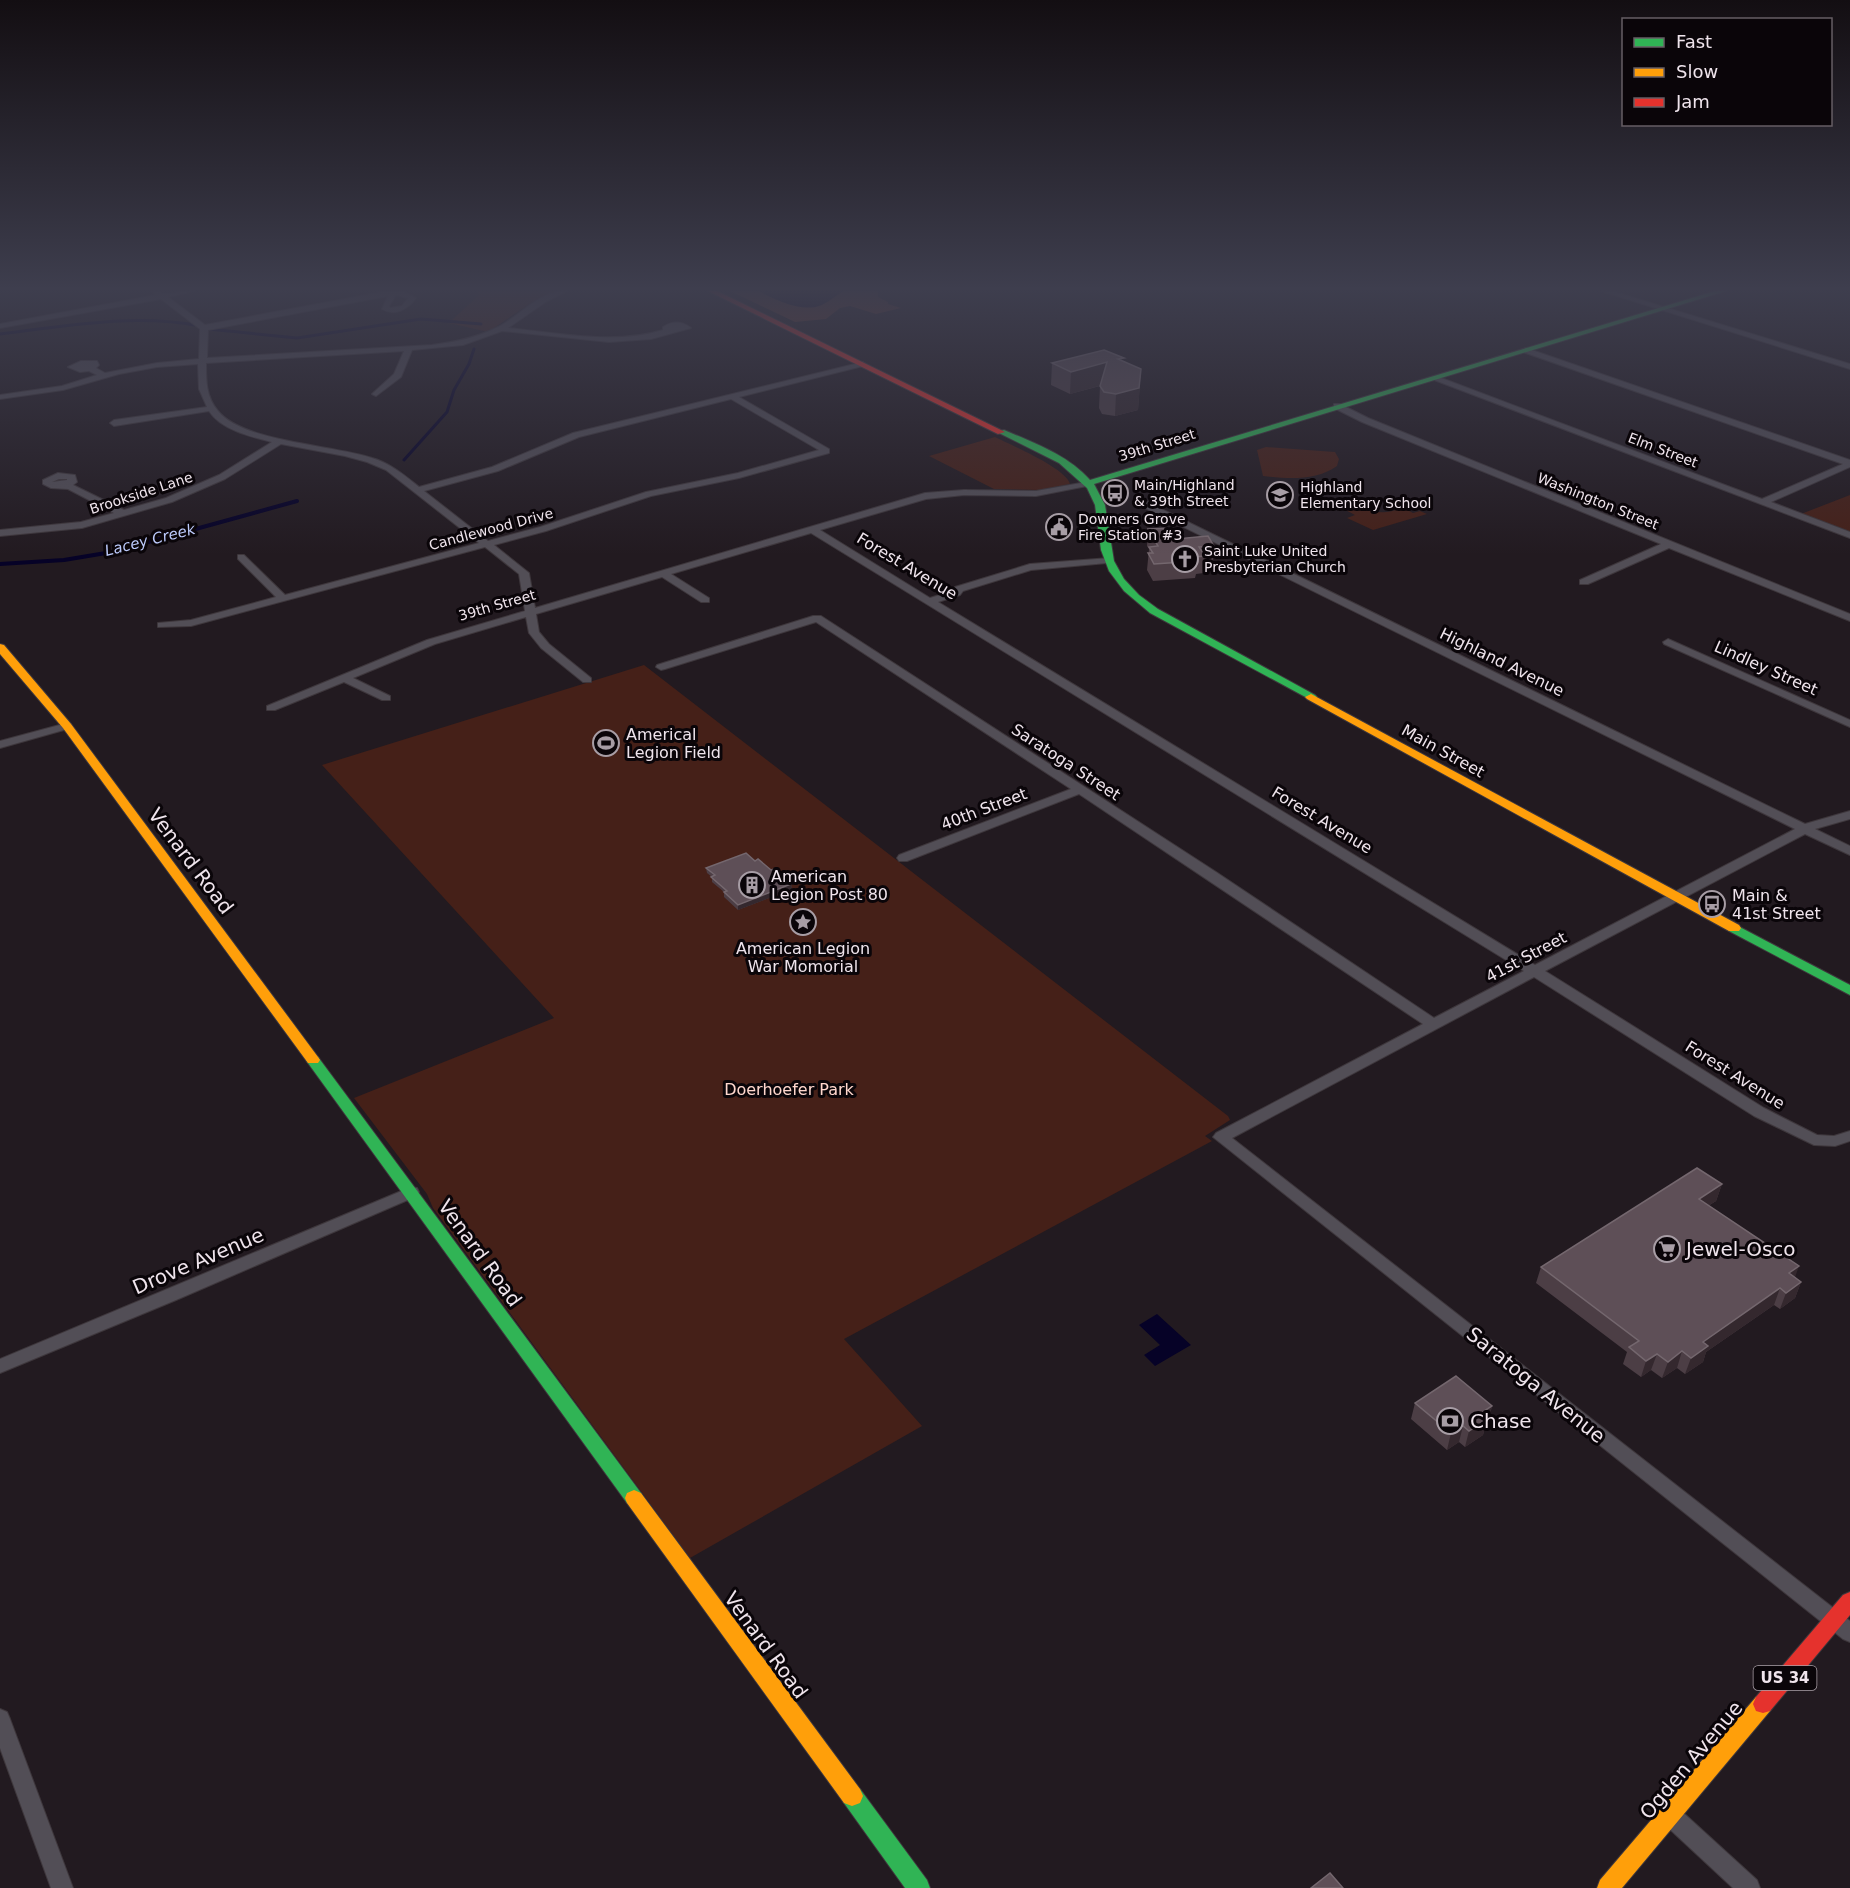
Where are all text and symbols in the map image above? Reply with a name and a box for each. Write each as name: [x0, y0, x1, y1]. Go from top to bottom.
legend: [1622, 18, 1832, 126]
text: Fast: [1676, 31, 1712, 52]
text: Slow: [1676, 61, 1718, 82]
text: Jam: [1675, 91, 1710, 112]
street label: 39th Street: [1117, 426, 1198, 464]
street label: Elm Street: [1626, 429, 1701, 471]
street label: Brookside Lane: [88, 469, 194, 517]
street label: Washington Street: [1535, 469, 1661, 533]
place label: Main/Highland & 39th Street: [1134, 477, 1235, 509]
bus stop icon: Main/Highland & 39th Street: [1100, 478, 1130, 508]
place label: Highland Elementary School: [1300, 479, 1432, 511]
school or university icon: Highland Elementary School: [1265, 480, 1295, 510]
street label: Candlewood Drive: [427, 505, 555, 553]
place label: Downers Grove Fire Station #3: [1078, 511, 1186, 543]
public building icon: Downers Grove Fire Station #3: [1044, 512, 1074, 542]
water label: Lacey Creek: [103, 520, 198, 560]
street label: Forest Avenue: [853, 529, 961, 603]
place label: Saint Luke United Presbyterian Church: [1204, 543, 1346, 575]
church icon: Saint Luke United Presbyterian Church: [1170, 544, 1200, 574]
street label: 39th Street: [457, 586, 538, 624]
street label: Highland Avenue: [1437, 624, 1567, 700]
street label: Lindley Street: [1711, 637, 1821, 699]
street label: Saratoga Street: [1008, 720, 1124, 804]
street label: Main Street: [1398, 720, 1488, 782]
place label: Americal Legion Field: [626, 725, 721, 762]
sports icon: Americal Legion Field: [591, 728, 621, 758]
street label: Forest Avenue: [1268, 783, 1376, 857]
street label: 40th Street: [938, 784, 1030, 834]
street label: Venard Road: [143, 803, 239, 919]
place label: American Legion Post 80: [771, 867, 888, 904]
building icon: American Legion Post 80: [737, 870, 767, 900]
place label: Main & 41st Street: [1732, 886, 1821, 923]
bus stop icon: Main & 41st Street: [1697, 889, 1727, 919]
place icon: American Legion War Momorial: [788, 907, 818, 937]
street label: 41st Street: [1482, 928, 1570, 986]
place label: American Legion War Momorial: [736, 939, 870, 976]
street label: Forest Avenue: [1682, 1037, 1788, 1113]
park label: Doerhoefer Park: [724, 1080, 855, 1099]
street label: Venard Road: [433, 1195, 527, 1311]
street label: Drove Avenue: [129, 1223, 267, 1299]
supermarket icon: Jewel-Osco: [1652, 1234, 1682, 1264]
place label: Jewel-Osco: [1684, 1237, 1796, 1261]
street label: Saratoga Avenue: [1462, 1322, 1610, 1448]
bank icon: Chase: [1435, 1406, 1465, 1436]
place label: Chase: [1470, 1409, 1532, 1433]
street label: Venard Road: [719, 1587, 813, 1703]
road number: US 34: [1754, 1666, 1816, 1690]
street label: Ogden Avenue: [1635, 1696, 1747, 1824]

